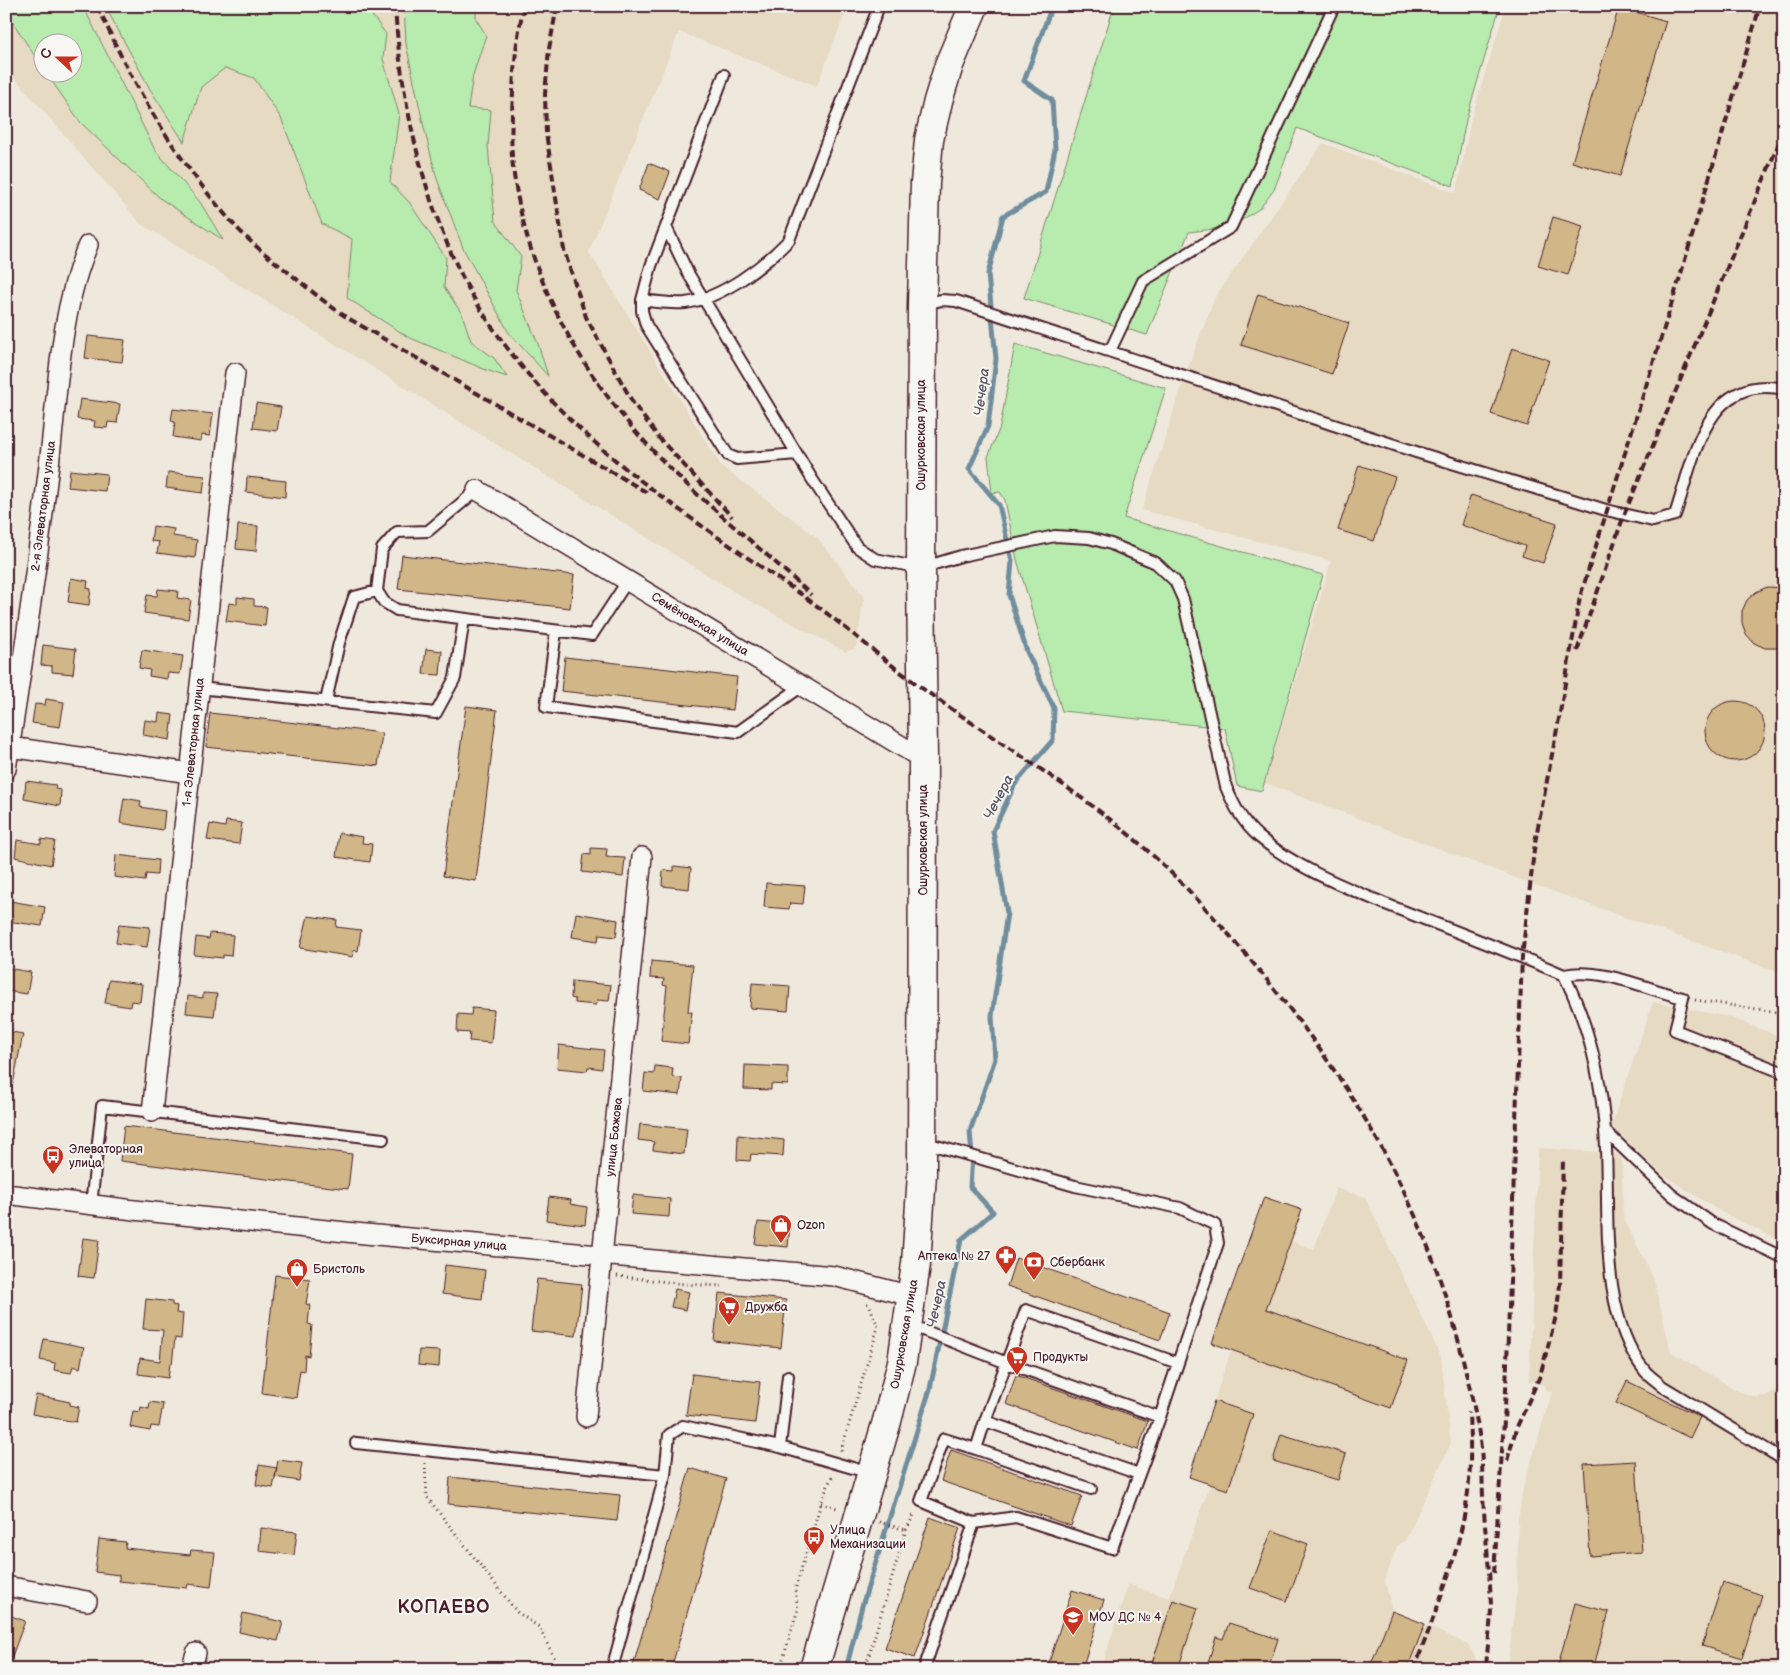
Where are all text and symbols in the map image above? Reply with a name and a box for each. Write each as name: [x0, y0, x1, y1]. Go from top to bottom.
north arrow: [32, 32, 82, 82]
text: С: [37, 46, 56, 61]
water label: Чечера: [970, 367, 993, 417]
street label: Ошурковская улица: [914, 379, 929, 491]
street label: 2-я Элеваторная улица: [28, 440, 59, 572]
street label: Семёновская улица: [648, 589, 751, 659]
street label: 1-я Элеваторная улица: [179, 677, 208, 807]
water label: Чечера: [980, 772, 1017, 823]
street label: Ошурковская улица: [916, 784, 931, 896]
street label: улица Бажова: [603, 1097, 626, 1177]
place label: Элеваторная улица: [69, 1142, 143, 1171]
bus stop icon: Элеваторная улица: [41, 1144, 65, 1175]
shop icon: Ozon: [769, 1213, 793, 1244]
place label: Ozon: [797, 1218, 825, 1233]
street label: Буксирная улица: [410, 1231, 508, 1254]
pharmacy icon: Аптека № 27: [994, 1244, 1018, 1275]
place label: Аптека № 27: [917, 1249, 990, 1264]
bank icon: Сбербанк: [1022, 1250, 1046, 1281]
place label: Сбербанк: [1050, 1255, 1106, 1270]
shop icon: Бристоль: [285, 1257, 309, 1288]
place label: Бристоль: [313, 1262, 365, 1277]
street label: Ошурковская улица: [887, 1278, 922, 1390]
water label: Чечера: [923, 1279, 950, 1330]
supermarket icon: Дружба: [717, 1295, 741, 1326]
place label: Дружба: [745, 1300, 788, 1315]
supermarket icon: Продукты: [1005, 1345, 1029, 1376]
place label: Продукты: [1033, 1350, 1088, 1365]
place label: Улица Механизации: [830, 1523, 906, 1552]
bus stop icon: Улица Механизации: [802, 1525, 826, 1556]
district label: КОПАЕВО: [398, 1597, 490, 1618]
school or university icon: МОУ ДС № 4: [1061, 1605, 1085, 1636]
place label: МОУ ДС № 4: [1089, 1610, 1162, 1625]

